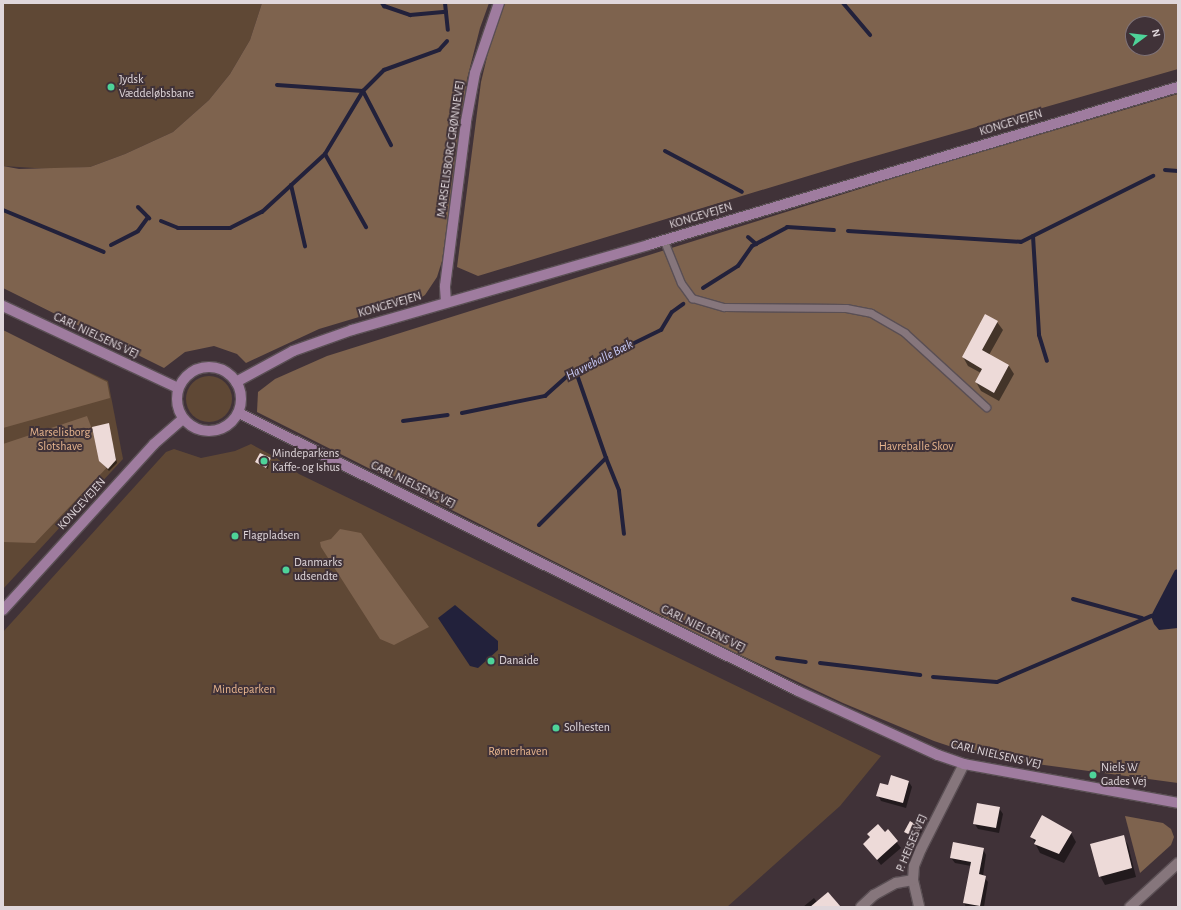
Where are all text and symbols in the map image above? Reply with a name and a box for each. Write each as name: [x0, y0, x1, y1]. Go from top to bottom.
north arrow: [1125, 16, 1165, 56]
text: N: [1150, 28, 1162, 38]
place label: Jydsk Væddeløbsbane: [119, 73, 194, 101]
street label: MARSELISBORG GRØNNEVEJ: [434, 80, 468, 218]
marker: Jydsk Væddeløbsbane: [106, 82, 116, 92]
street label: KONGEVEJEN: [978, 107, 1044, 139]
street label: KONGEVEJEN: [668, 200, 734, 232]
street label: KONGEVEJEN: [357, 289, 423, 321]
street label: CARL NIELSENS VEJ: [51, 310, 141, 362]
water label: Havreballe Bæk: [564, 337, 636, 385]
park label: Marselisborg Slotshave: [30, 426, 90, 454]
park label: Havreballe Skov: [879, 440, 953, 454]
place label: Mindeparkens Kaffe- og Ishus: [272, 447, 340, 475]
marker: Mindeparkens Kaffe- og Ishus: [259, 456, 269, 466]
street label: CARL NIELSENS VEJ: [368, 458, 458, 512]
street label: KONGEVEJEN: [55, 475, 109, 533]
place label: Flagpladsen: [243, 529, 300, 543]
marker: Flagpladsen: [230, 531, 240, 541]
place label: Danmarks udsendte: [294, 556, 342, 584]
marker: Danmarks udsendte: [281, 565, 291, 575]
street label: CARL NIELSENS VEJ: [658, 602, 748, 656]
place label: Danaide: [499, 654, 539, 668]
marker: Danaide: [486, 656, 496, 666]
park label: Mindeparken: [213, 683, 275, 697]
place label: Solhesten: [564, 721, 610, 735]
marker: Solhesten: [551, 723, 561, 733]
street label: CARL NIELSENS VEJ: [949, 738, 1043, 772]
park label: Rømerhaven: [488, 745, 548, 759]
place label: Niels W Gades Vej: [1101, 761, 1147, 789]
marker: Niels W Gades Vej: [1088, 770, 1098, 780]
street label: P. HEISES VEJ: [893, 812, 931, 874]

